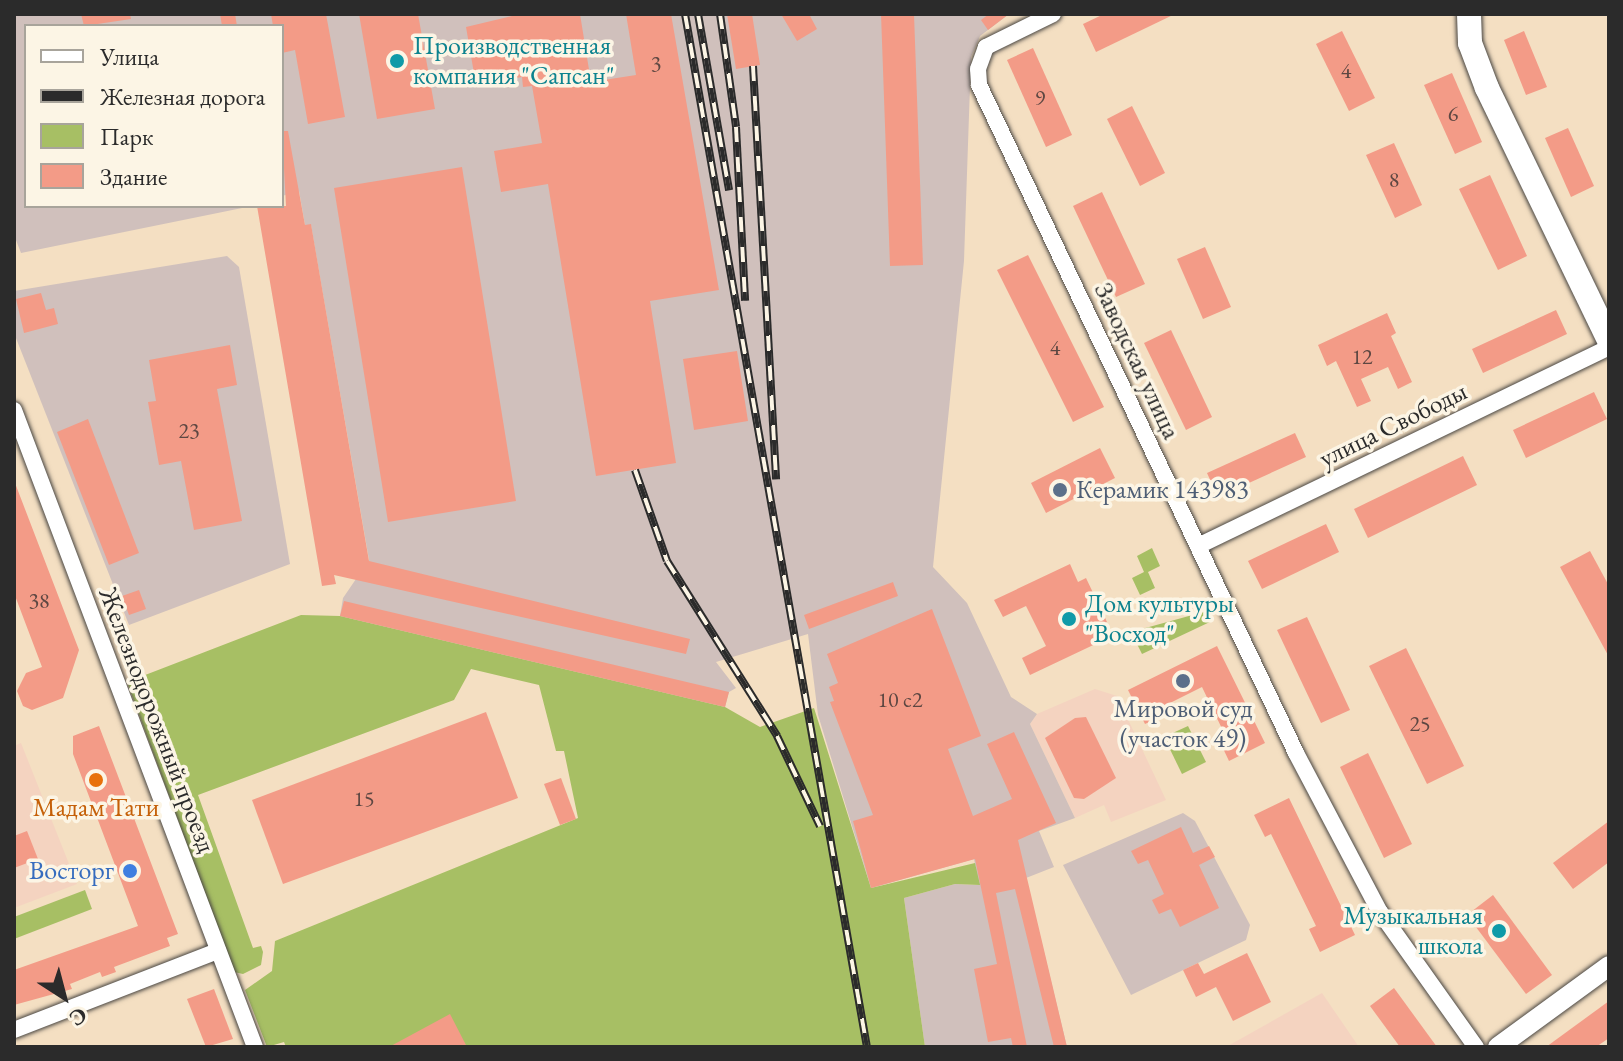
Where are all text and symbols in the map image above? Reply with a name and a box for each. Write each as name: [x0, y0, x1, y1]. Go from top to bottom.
legend: [24, 24, 284, 208]
place label: Производственная компания "Сапсан": [413, 30, 614, 92]
text: Улица: [100, 41, 159, 72]
house number: 3: [651, 51, 661, 77]
marker: Производственная компания "Сапсан": [388, 52, 406, 70]
house number: 4: [1341, 58, 1351, 84]
text: Железная дорога: [100, 81, 265, 112]
house number: 9: [1035, 85, 1045, 111]
house number: 6: [1448, 101, 1458, 127]
text: Парк: [100, 121, 153, 152]
text: Здание: [100, 161, 167, 192]
house number: 8: [1389, 167, 1399, 193]
street label: Заводская улица: [1087, 278, 1187, 444]
house number: 4: [1050, 335, 1060, 361]
house number: 12: [1351, 344, 1373, 370]
street label: улица Свободы: [1314, 376, 1472, 474]
house number: 23: [178, 418, 200, 444]
place label: Керамик 143983: [1076, 474, 1249, 506]
marker: Керамик 143983: [1051, 481, 1069, 499]
street label: Железнодорожный проезд: [92, 583, 222, 857]
house number: 38: [28, 588, 50, 614]
place label: Дом культуры "Восход": [1085, 588, 1234, 650]
marker: Дом культуры "Восход": [1060, 610, 1078, 628]
marker: Мировой суд (участок 49): [1174, 672, 1192, 690]
house number: 10 с2: [877, 687, 923, 713]
place label: Мировой суд (участок 49): [1114, 693, 1252, 754]
house number: 25: [1409, 711, 1431, 737]
marker: Мадам Тати: [87, 771, 105, 789]
house number: 15: [353, 786, 375, 812]
place label: Мадам Тати: [33, 792, 159, 824]
place label: Восторг: [29, 855, 114, 887]
marker: Восторг: [121, 862, 139, 880]
place label: Музыкальная школа: [1343, 900, 1483, 962]
marker: Музыкальная школа: [1490, 922, 1508, 940]
north arrow: [24, 957, 104, 1037]
text: С: [64, 1000, 93, 1033]

